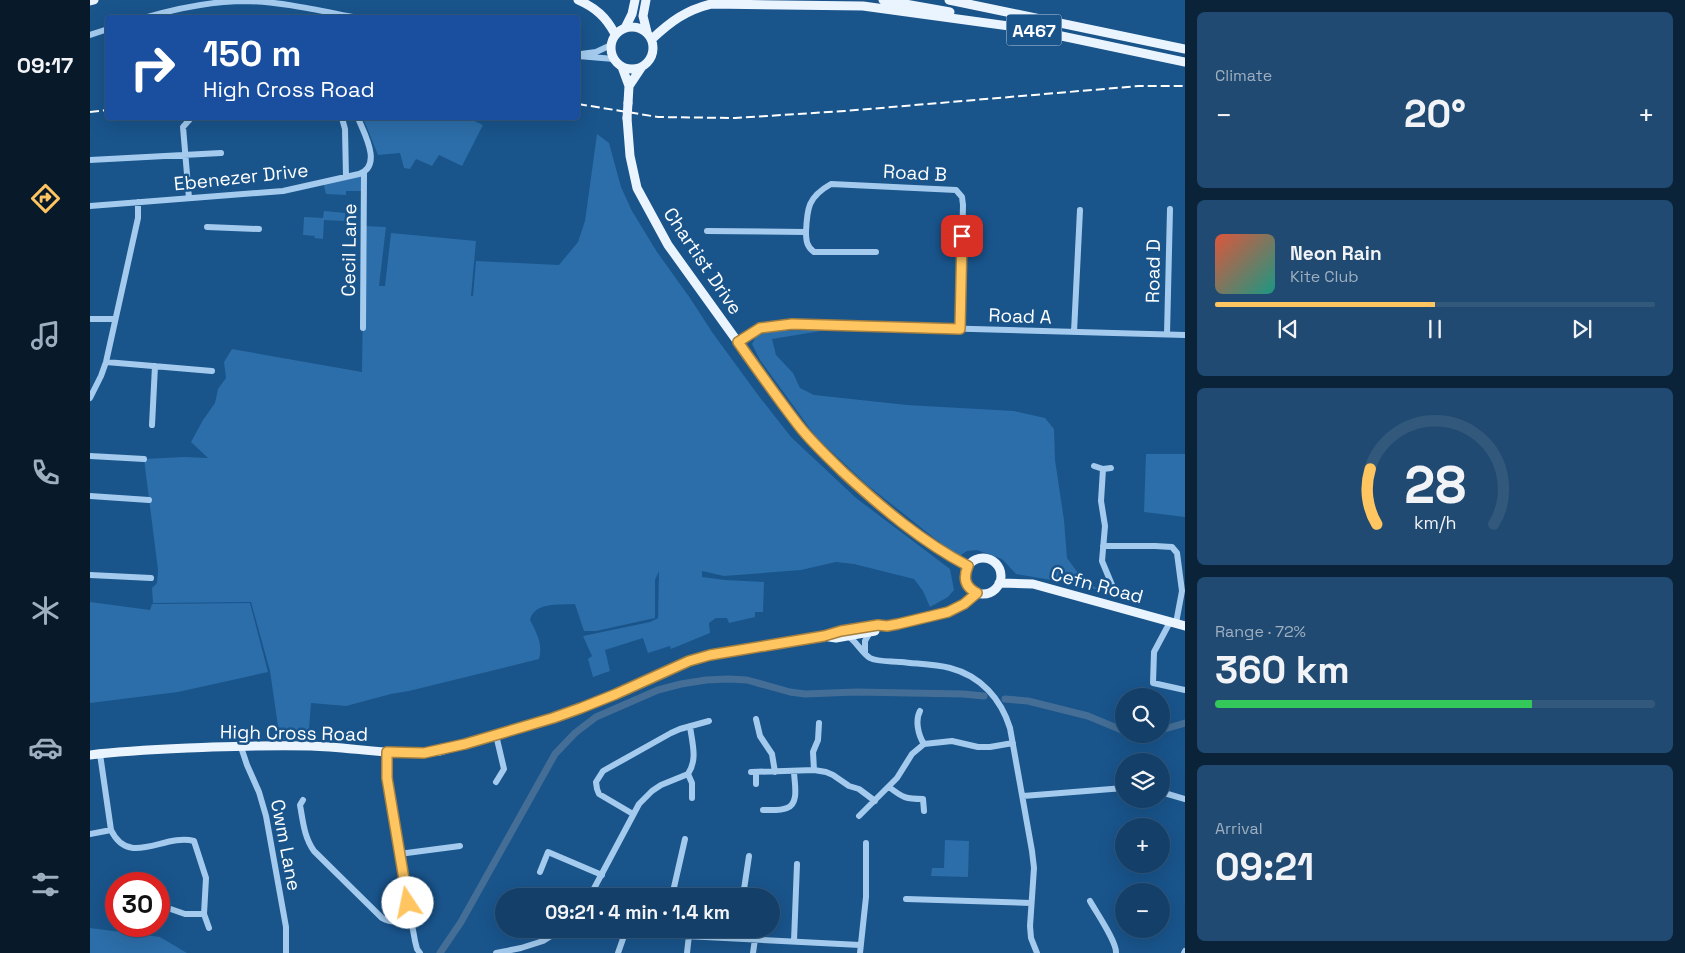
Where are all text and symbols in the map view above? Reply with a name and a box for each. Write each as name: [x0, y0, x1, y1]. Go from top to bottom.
road number: A467: [1006, 14, 1062, 46]
text: 150 m: [203, 32, 301, 76]
icon: right: [120, 35, 185, 100]
text: 09:17: [17, 51, 73, 79]
text: Climate: [1215, 65, 1272, 86]
text: High Cross Road: [203, 75, 375, 103]
text: 20°: [1404, 90, 1466, 138]
text: −: [1215, 97, 1232, 133]
text: +: [1638, 97, 1655, 133]
street label: Ebenezer Drive: [173, 158, 309, 196]
street label: Road B: [882, 159, 948, 187]
icon: directions: [28, 181, 63, 216]
street label: Chartist Drive: [658, 202, 748, 320]
street label: Cecil Lane: [336, 203, 362, 297]
pin: [941, 215, 983, 257]
icon: arrive: [948, 222, 976, 250]
street label: Road D: [1140, 239, 1166, 303]
text: Neon Rain: [1290, 241, 1382, 266]
text: Kite Club: [1290, 266, 1359, 287]
street label: Road A: [988, 302, 1052, 330]
icon: previous: [1274, 315, 1302, 343]
icon: pause: [1421, 315, 1449, 343]
icon: next: [1568, 315, 1596, 343]
icon: music: [28, 318, 63, 353]
text: 28: [1404, 452, 1466, 518]
icon: phone: [28, 455, 63, 490]
text: km/h: [1414, 511, 1456, 534]
street label: Cefn Road: [1048, 561, 1146, 609]
icon: climate: [28, 593, 63, 628]
text: Range · 72%: [1215, 621, 1306, 642]
text: 360 km: [1215, 646, 1350, 694]
map controls: [1115, 688, 1170, 938]
button: search: [1115, 688, 1170, 743]
street label: High Cross Road: [220, 719, 368, 747]
icon: car: [28, 730, 63, 765]
button: layers: [1115, 753, 1170, 808]
street label: Cwm Lane: [265, 797, 307, 893]
button: +: [1115, 818, 1170, 873]
text: Arrival: [1215, 818, 1263, 839]
text: 09:21: [1215, 843, 1314, 891]
icon: filters: [28, 867, 63, 902]
speed limit sign: 30: [105, 872, 170, 937]
position arrow: [381, 876, 433, 928]
button: −: [1115, 883, 1170, 938]
text: 09:21 · 4 min · 1.4 km: [545, 900, 730, 925]

